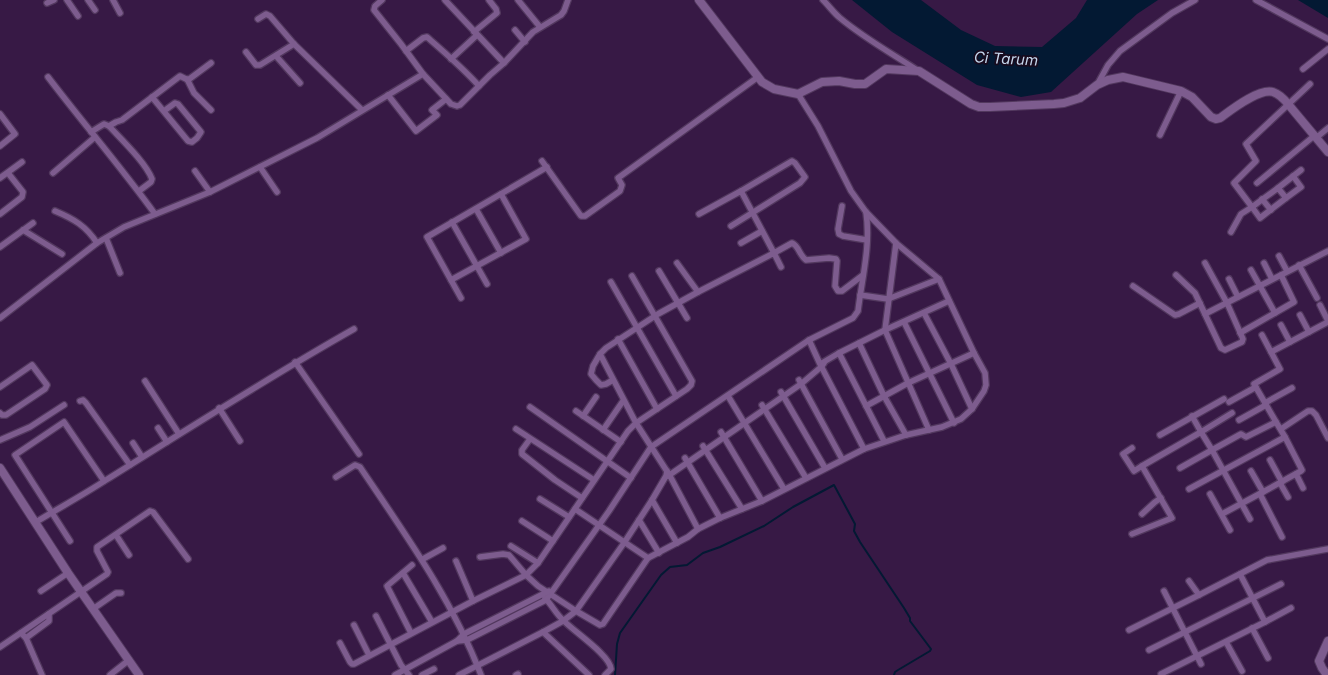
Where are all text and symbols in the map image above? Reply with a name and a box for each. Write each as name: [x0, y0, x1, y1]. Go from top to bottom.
water label: Ci Tarum: [973, 47, 1039, 70]

